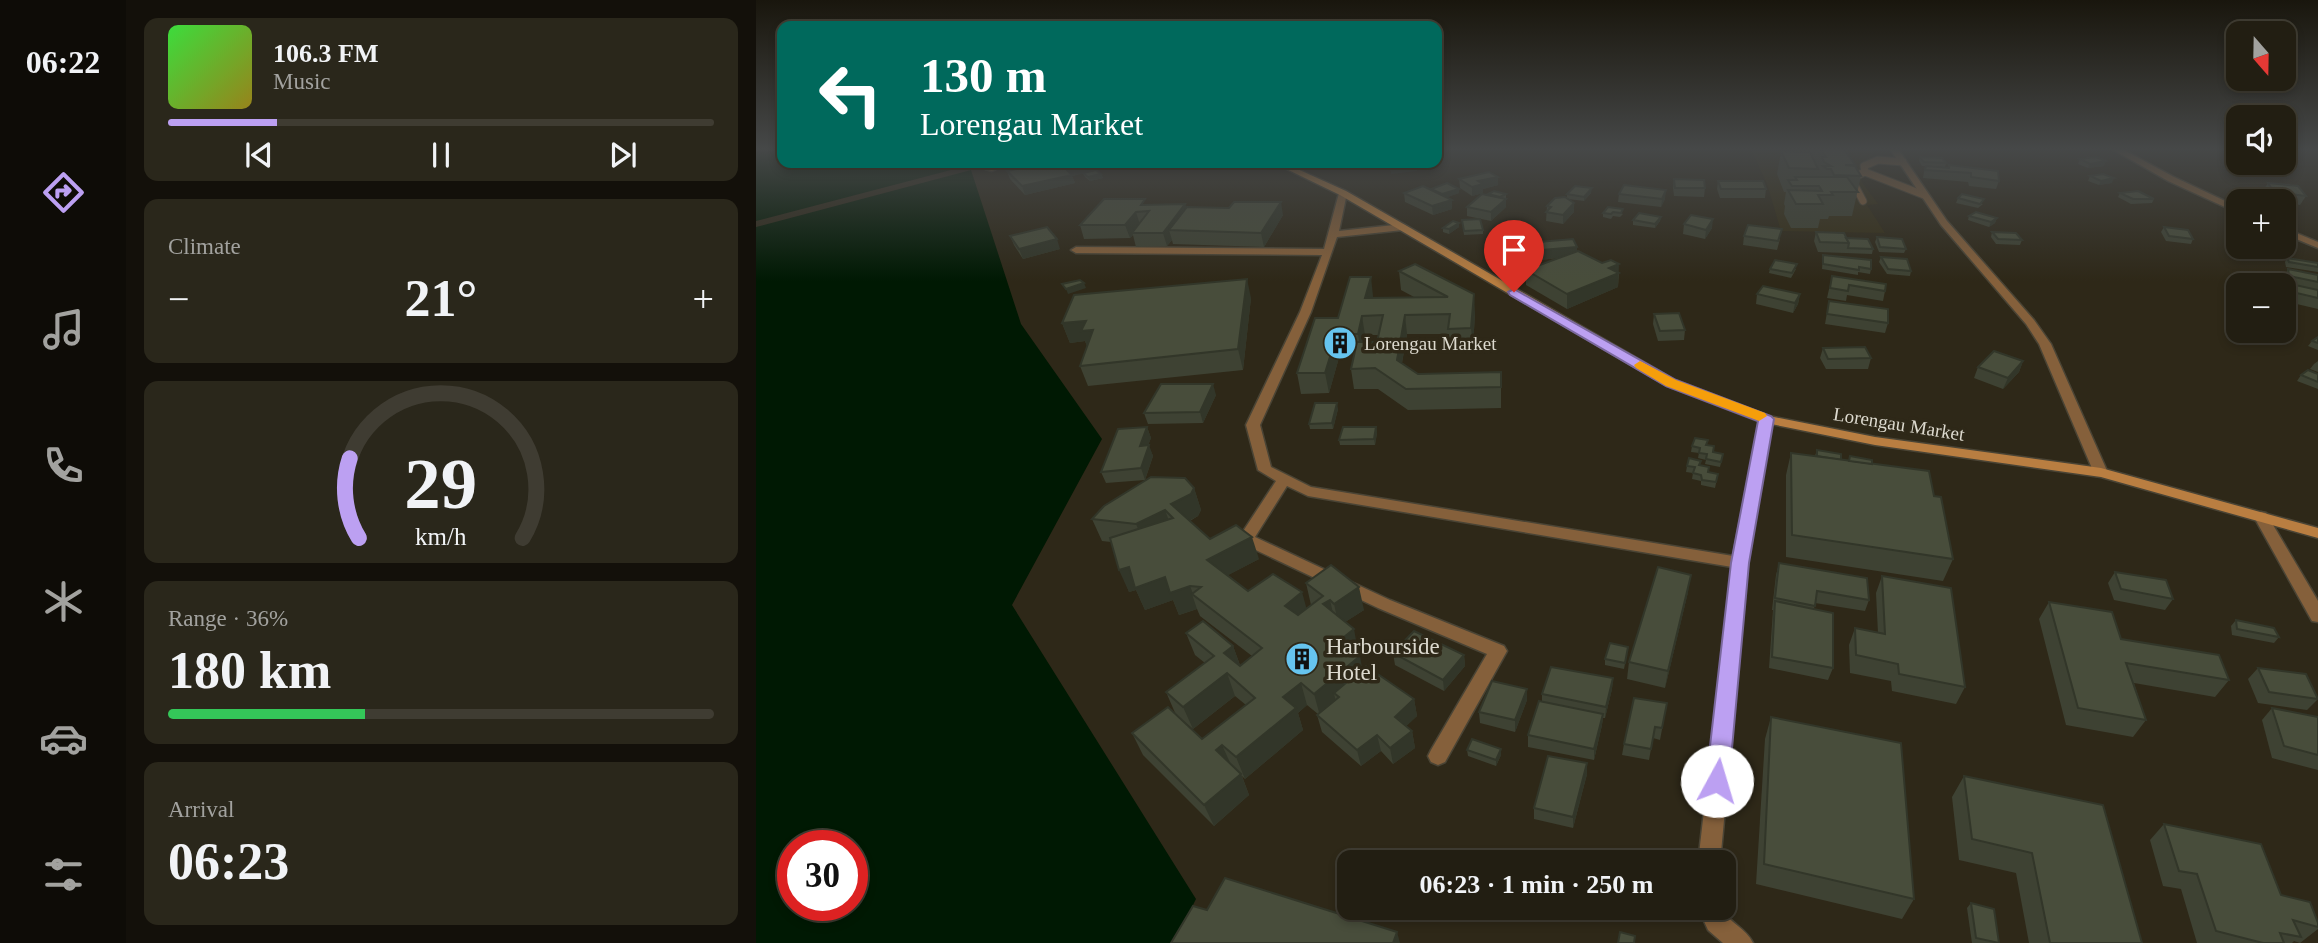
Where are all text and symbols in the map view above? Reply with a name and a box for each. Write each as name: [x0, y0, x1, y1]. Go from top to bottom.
north arrow: [2226, 21, 2296, 91]
map controls: [2226, 21, 2296, 343]
text: 106.3 FM: [273, 39, 378, 68]
text: 06:22: [26, 44, 100, 80]
text: 130 m: [920, 48, 1047, 103]
icon: left: [805, 49, 896, 140]
text: Music: [273, 69, 331, 94]
button: sound: [2226, 105, 2296, 175]
text: Lorengau Market: [920, 106, 1143, 142]
icon: previous: [240, 136, 278, 174]
icon: pause: [422, 136, 460, 174]
icon: next: [604, 136, 642, 174]
icon: directions: [39, 168, 88, 217]
button: +: [2226, 189, 2296, 259]
pin: [1484, 220, 1544, 292]
icon: arrive: [1495, 231, 1533, 269]
text: Climate: [168, 234, 241, 259]
text: 21°: [405, 270, 477, 327]
button: −: [2226, 273, 2296, 343]
text: −: [168, 278, 189, 320]
text: +: [693, 278, 714, 320]
icon: music: [39, 305, 88, 354]
building icon: Lorengau Market: [1321, 324, 1359, 362]
place label: Lorengau Market: [1364, 333, 1497, 354]
street label: Lorengau Market: [1832, 403, 1967, 445]
icon: phone: [39, 441, 88, 490]
text: 29: [405, 443, 477, 524]
text: km/h: [415, 522, 467, 549]
icon: climate: [39, 577, 88, 626]
text: Range · 36%: [168, 606, 288, 631]
place label: Harbourside Hotel: [1326, 634, 1440, 685]
building icon: Harbourside Hotel: [1283, 640, 1321, 678]
text: 180 km: [168, 642, 331, 699]
icon: car: [39, 714, 88, 763]
position arrow: [1680, 744, 1754, 818]
text: Arrival: [168, 797, 234, 822]
speed limit sign: 30: [777, 830, 868, 921]
text: 06:23: [168, 833, 289, 890]
icon: filters: [39, 850, 88, 899]
text: 06:23 · 1 min · 250 m: [1420, 870, 1654, 899]

